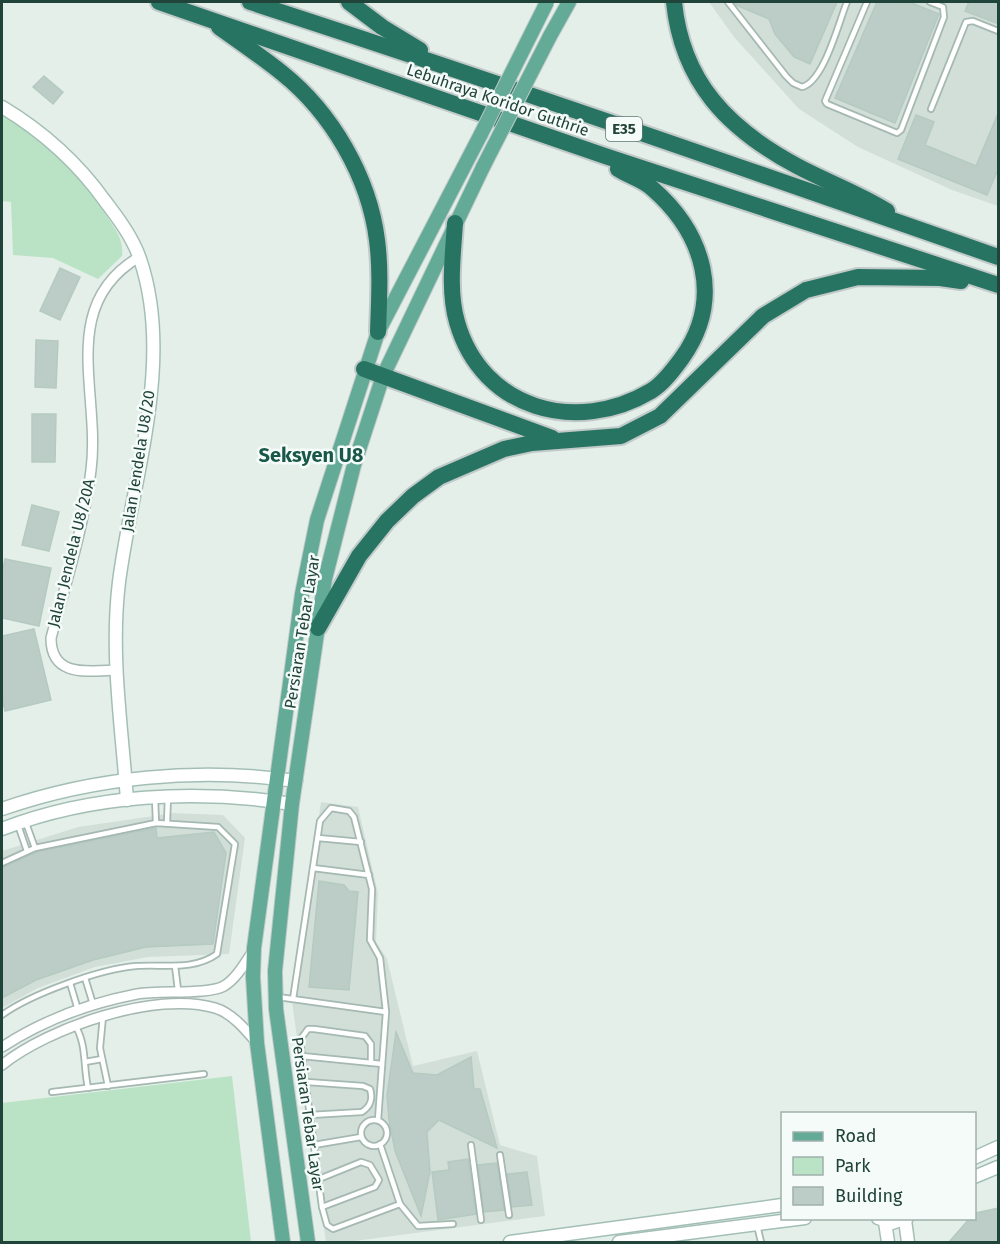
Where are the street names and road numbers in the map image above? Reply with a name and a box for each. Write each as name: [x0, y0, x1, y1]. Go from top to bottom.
street label: Lebuhraya Koridor Guthrie: [404, 60, 592, 140]
road number: E35: [606, 117, 642, 141]
street label: Jalan Jendela U8/20: [117, 389, 159, 533]
street label: Jalan Jendela U8/20A: [43, 476, 99, 629]
street label: Persiaran Tebar Layar: [280, 553, 324, 710]
street label: Persiaran Tebar Layar: [288, 1036, 328, 1193]

